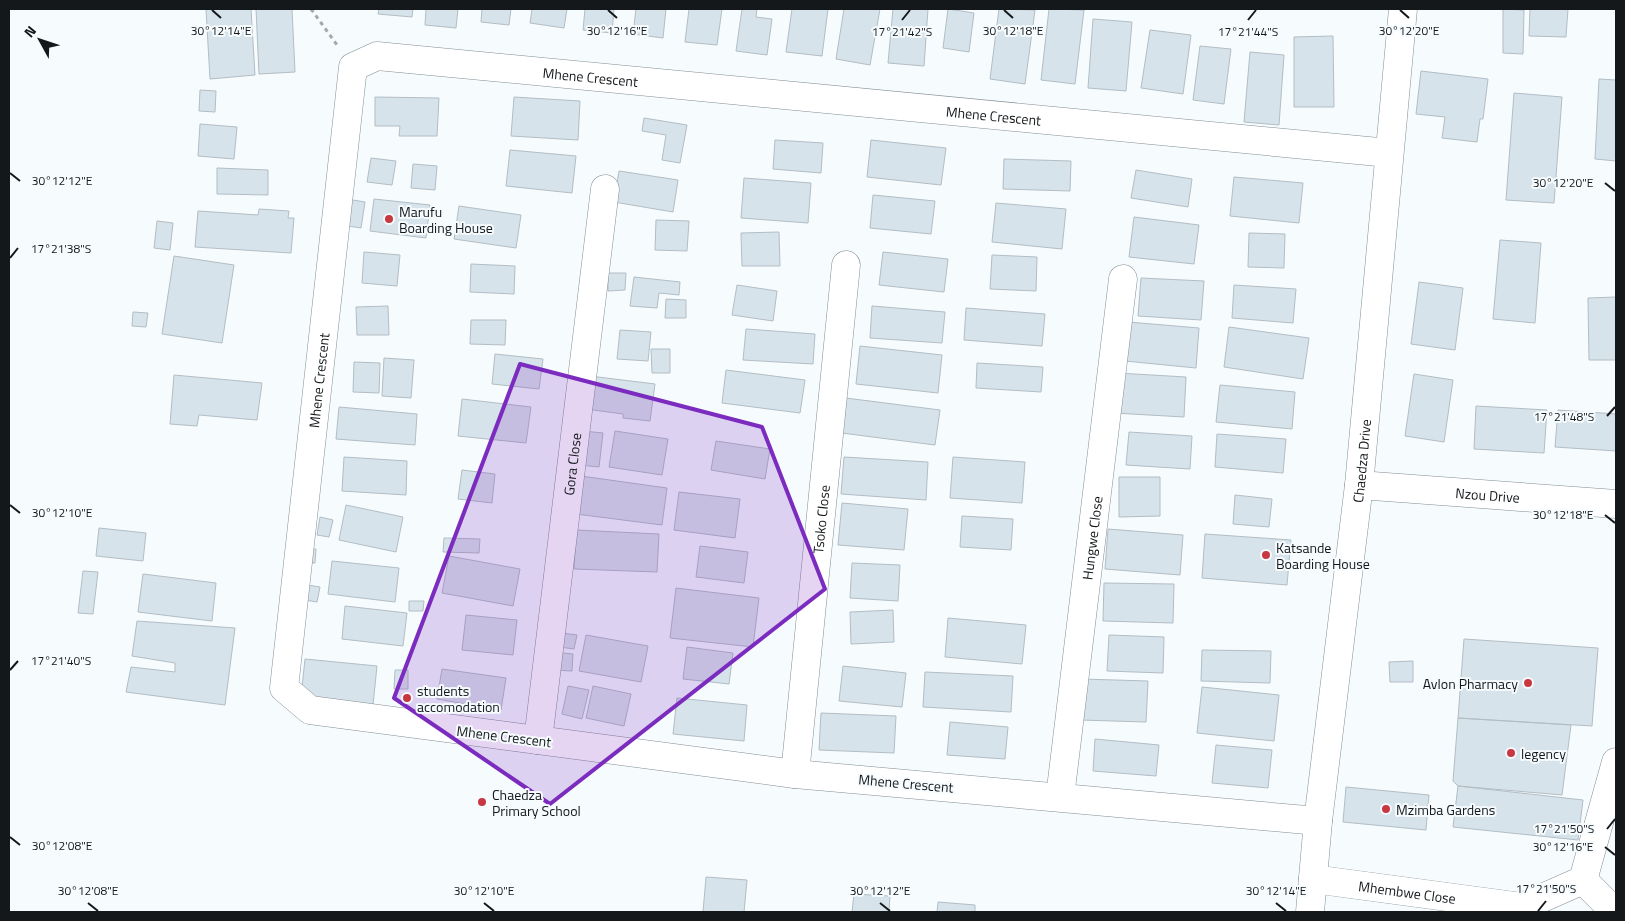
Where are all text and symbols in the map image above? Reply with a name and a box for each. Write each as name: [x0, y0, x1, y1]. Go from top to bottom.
north arrow: [15, 15, 65, 65]
text: N: [18, 21, 41, 42]
text: 30°12'14"E: [191, 21, 252, 40]
text: 30°12'16"E: [587, 21, 648, 40]
text: 30°12'18"E: [983, 21, 1044, 40]
text: 30°12'20"E: [1379, 21, 1440, 40]
text: 17°21'42"S: [872, 22, 932, 41]
text: 17°21'44"S: [1218, 22, 1278, 41]
street label: Mhene Crescent: [542, 61, 639, 91]
street label: Mhene Crescent: [945, 100, 1042, 130]
text: 30°12'12"E: [32, 171, 93, 190]
text: 30°12'20"E: [1533, 173, 1594, 192]
place label: Marufu Boarding House: [399, 201, 493, 238]
marker: Marufu Boarding House: [383, 213, 395, 225]
text: 17°21'38"S: [31, 239, 91, 258]
street label: Mhene Crescent: [302, 332, 334, 429]
text: 17°21'48"S: [1534, 407, 1594, 426]
street label: Chaedza Drive: [1346, 418, 1376, 504]
street label: Gora Close: [557, 432, 586, 497]
street label: Nzou Drive: [1455, 482, 1521, 507]
street label: Tsoko Close: [807, 484, 834, 555]
street label: Hungwe Close: [1076, 495, 1107, 581]
text: 30°12'10"E: [32, 503, 93, 522]
text: 30°12'18"E: [1533, 505, 1594, 524]
place label: Katsande Boarding House: [1276, 537, 1370, 574]
marker: Katsande Boarding House: [1260, 549, 1272, 561]
text: 17°21'40"S: [31, 651, 91, 670]
place label: Avlon Pharmacy: [1423, 673, 1518, 694]
marker: Avlon Pharmacy: [1522, 677, 1534, 689]
place label: students accomodation: [417, 680, 500, 717]
marker: students accomodation: [401, 692, 413, 704]
street label: Mhene Crescent: [455, 720, 553, 752]
place label: legency: [1521, 743, 1566, 764]
marker: legency: [1505, 747, 1517, 759]
street label: Mhene Crescent: [858, 768, 954, 798]
place label: Chaedza Primary School: [492, 784, 581, 821]
marker: Chaedza Primary School: [476, 796, 488, 808]
place label: Mzimba Gardens: [1396, 799, 1495, 820]
marker: Mzimba Gardens: [1380, 803, 1392, 815]
text: 17°21'50"S: [1534, 819, 1594, 838]
text: 30°12'08"E: [32, 836, 93, 855]
text: 30°12'16"E: [1533, 837, 1594, 856]
street label: Mhembwe Close: [1357, 875, 1457, 909]
text: 17°21'50"S: [1516, 879, 1576, 898]
text: 30°12'08"E: [58, 881, 119, 900]
text: 30°12'10"E: [454, 881, 515, 900]
text: 30°12'12"E: [850, 881, 911, 900]
text: 30°12'14"E: [1246, 881, 1307, 900]

